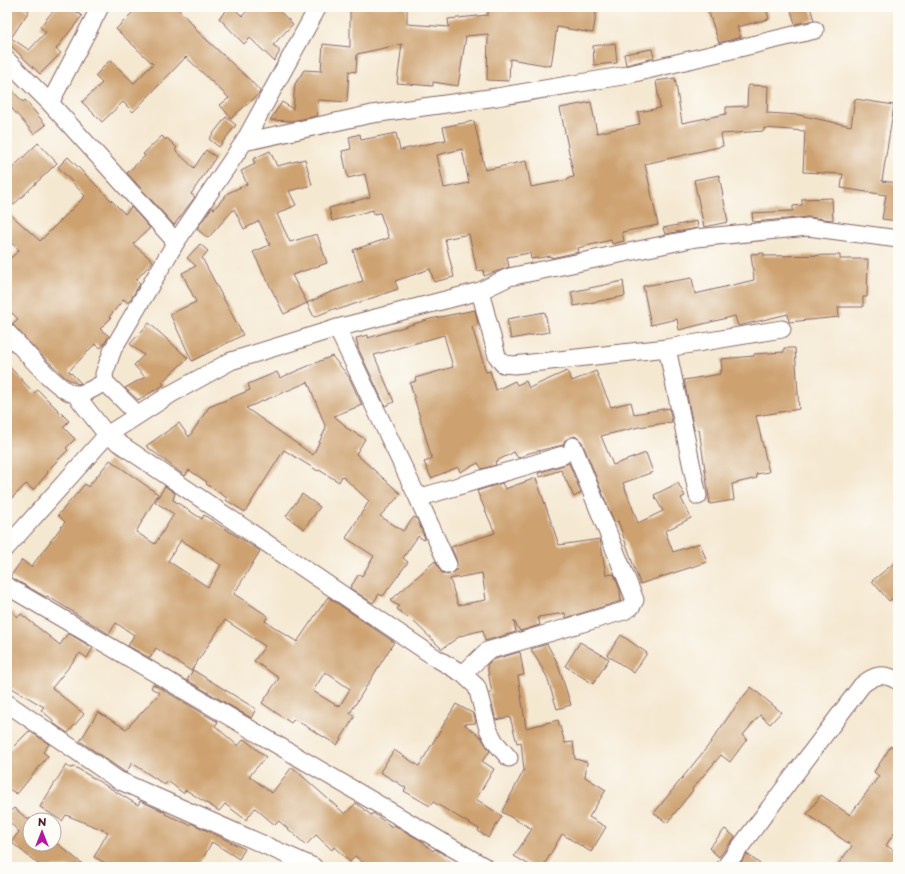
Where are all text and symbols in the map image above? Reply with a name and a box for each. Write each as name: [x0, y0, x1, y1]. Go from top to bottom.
north arrow: [22, 812, 62, 852]
text: N: [38, 813, 47, 830]

